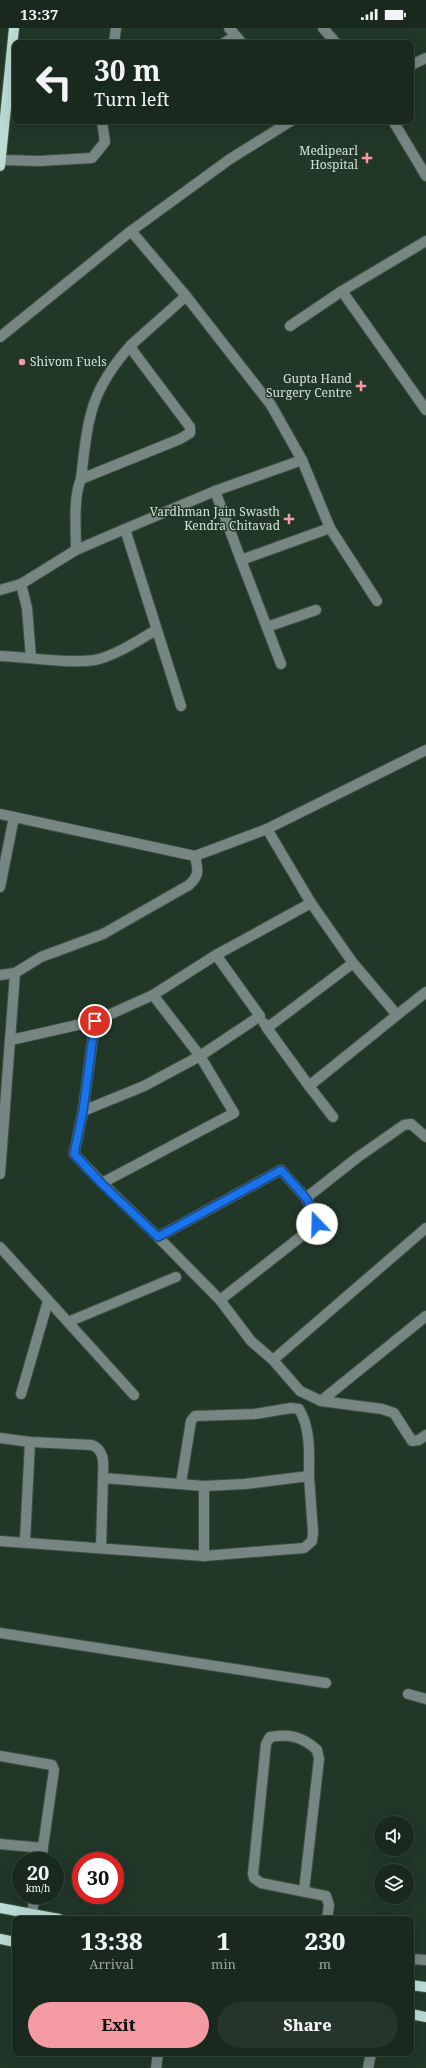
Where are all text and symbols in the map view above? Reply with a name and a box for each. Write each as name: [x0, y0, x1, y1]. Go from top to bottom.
text: 13:37: [20, 4, 58, 24]
text: 30 m: [94, 51, 161, 89]
icon: left: [28, 56, 80, 108]
text: Turn left: [94, 87, 169, 111]
place label: Medipearl Hospital: [299, 142, 358, 173]
marker: Medipearl Hospital: [361, 152, 373, 164]
place label: Shivom Fuels: [30, 353, 107, 370]
marker: Shivom Fuels: [17, 357, 27, 367]
place label: Gupta Hand Surgery Centre: [266, 370, 353, 401]
marker: Gupta Hand Surgery Centre: [355, 380, 367, 392]
place label: Vardhman Jain Swasth Kendra Chitavad: [150, 503, 281, 534]
marker: Vardhman Jain Swasth Kendra Chitavad: [283, 513, 295, 525]
pin: [78, 1004, 112, 1038]
icon: arrive: [84, 1010, 106, 1032]
position arrow: [296, 1203, 338, 1245]
map controls: [374, 1816, 414, 1904]
button: sound: [374, 1816, 414, 1856]
speed limit sign: 30: [72, 1852, 124, 1904]
text: 20: [27, 1859, 49, 1886]
button: layers: [374, 1864, 414, 1904]
text: km/h: [26, 1881, 50, 1895]
text: 13:38: [81, 1924, 143, 1957]
text: 1: [217, 1924, 230, 1957]
text: 230: [305, 1924, 345, 1957]
text: Arrival: [89, 1955, 134, 1973]
text: min: [211, 1955, 236, 1973]
text: m: [319, 1955, 331, 1973]
button: Exit: [28, 2002, 209, 2048]
button: Share: [217, 2002, 398, 2048]

